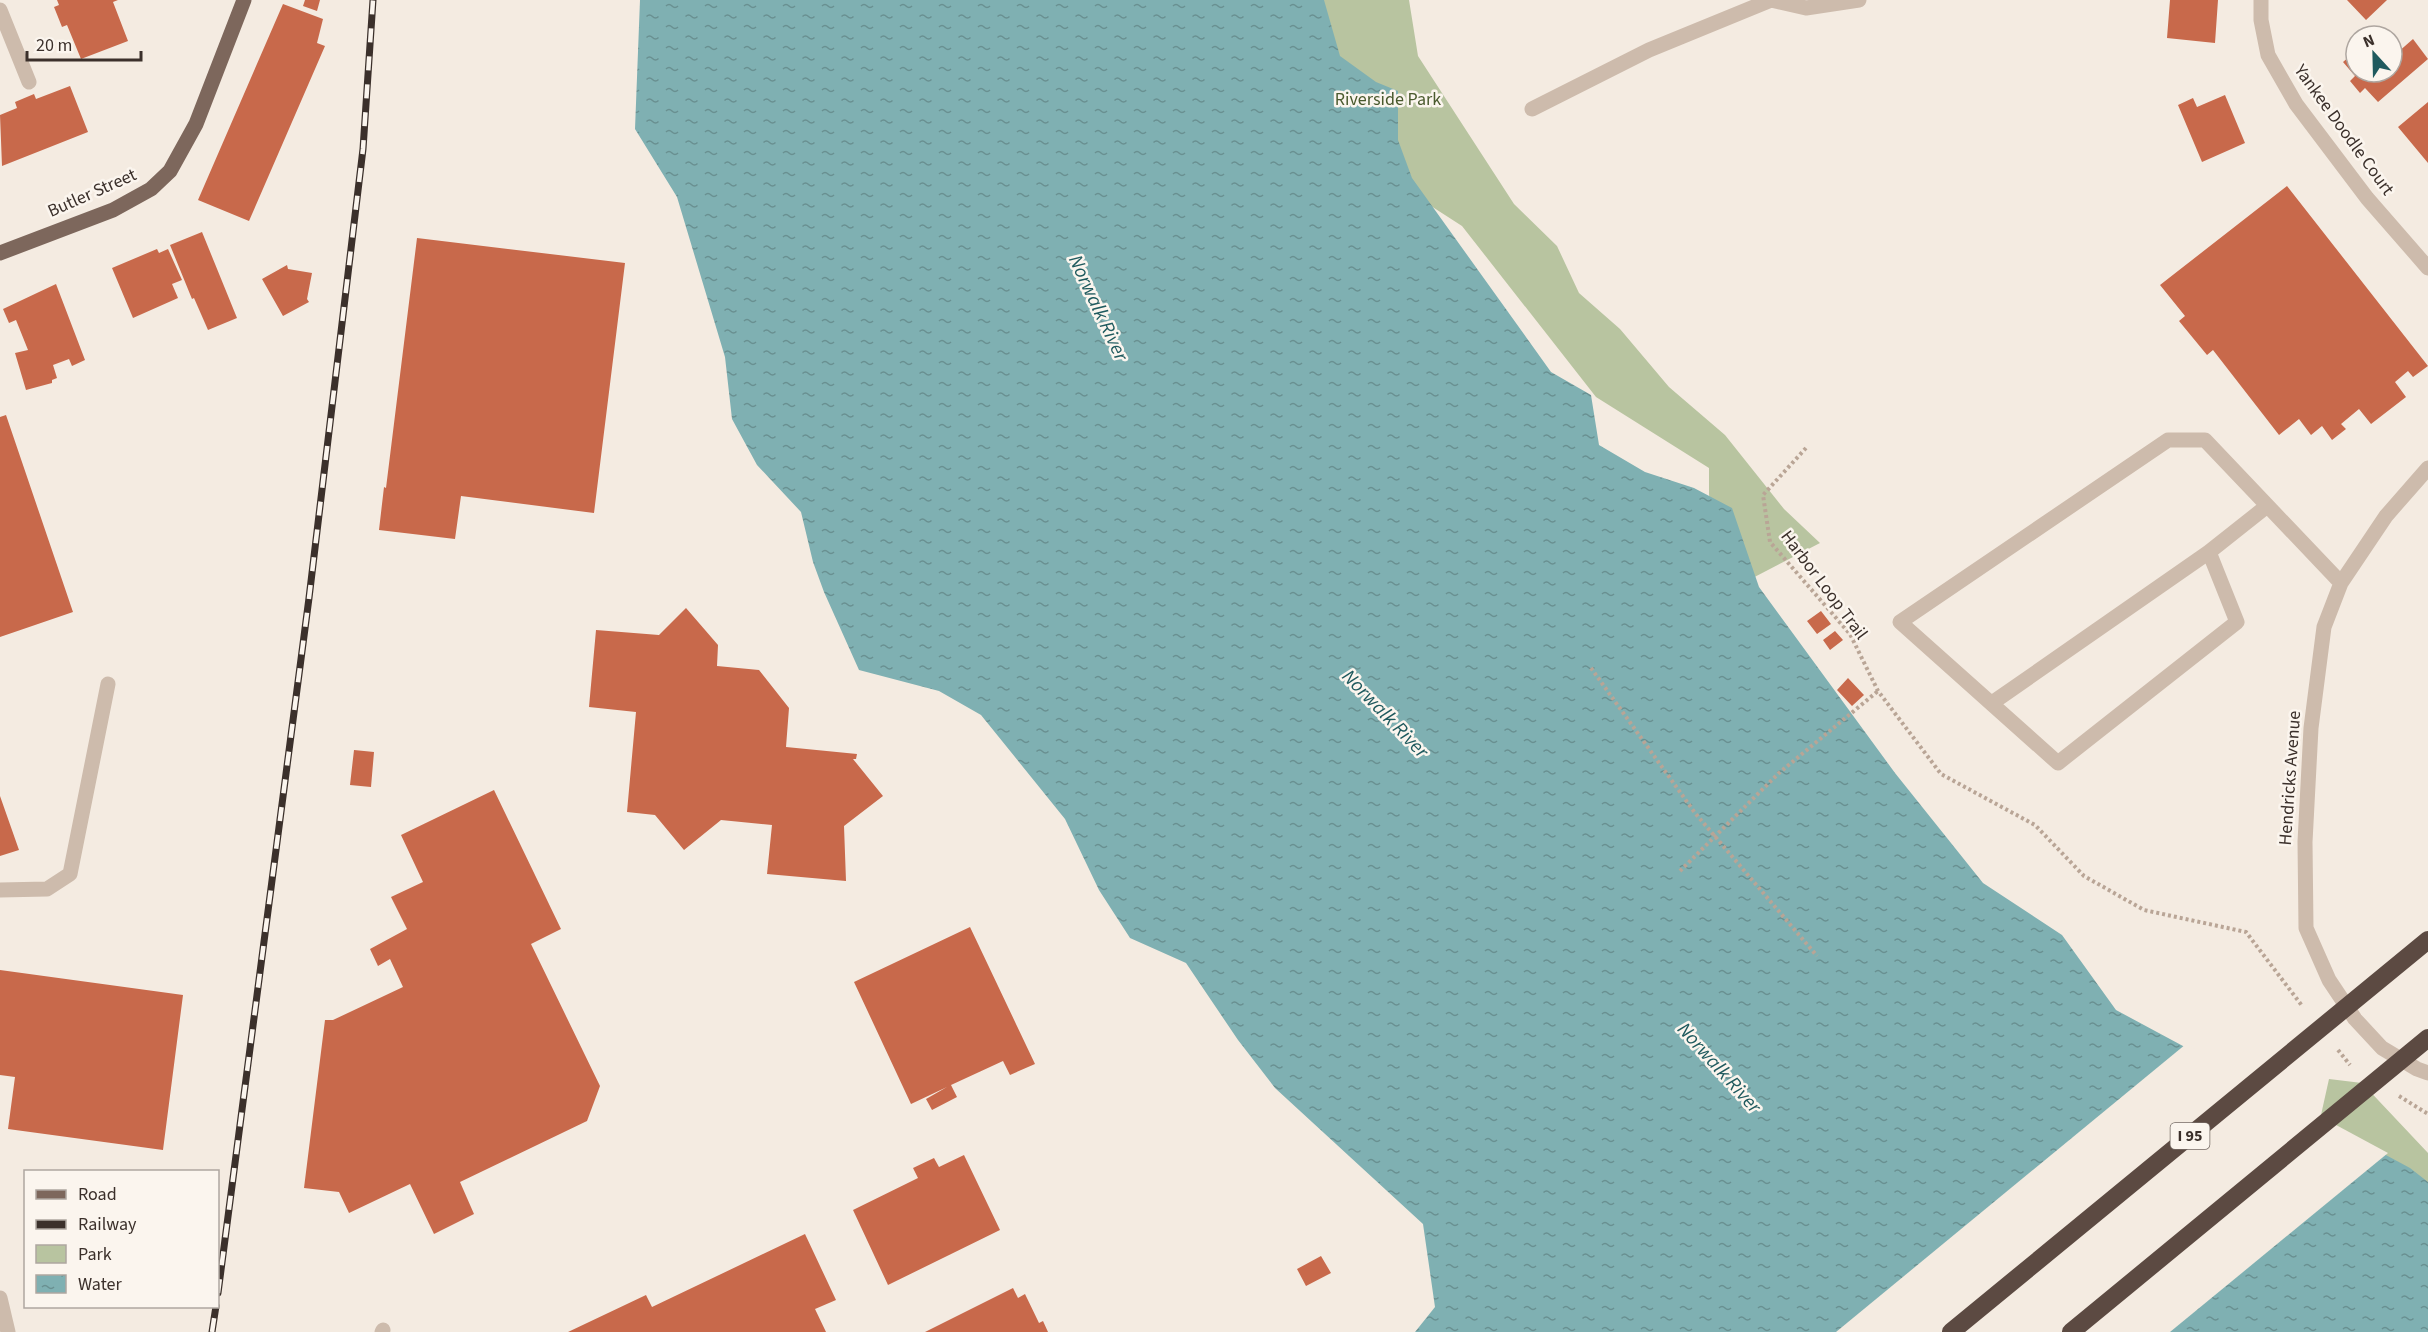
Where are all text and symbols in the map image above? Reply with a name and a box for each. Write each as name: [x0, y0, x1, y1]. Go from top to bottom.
scale bar: [27, 24, 141, 62]
north arrow: [2344, 24, 2404, 84]
text: N: [2360, 29, 2378, 53]
text: 20 m: [36, 33, 72, 58]
street label: Yankee Doodle Court: [2287, 59, 2400, 201]
park label: Riverside Park: [1335, 87, 1441, 112]
street label: Butler Street: [44, 162, 140, 224]
water label: Norwalk River: [1061, 250, 1135, 367]
street label: Harbor Loop Trail: [1775, 525, 1873, 645]
water label: Norwalk River: [1335, 663, 1435, 766]
street label: Hendricks Avenue: [2273, 710, 2307, 846]
water label: Norwalk River: [1670, 1016, 1768, 1121]
road number: I 95: [2170, 1123, 2210, 1149]
legend: [24, 1170, 219, 1308]
text: Road: [78, 1182, 117, 1207]
text: Railway: [78, 1212, 137, 1237]
text: Park: [78, 1242, 112, 1267]
text: Water: [78, 1272, 122, 1297]

